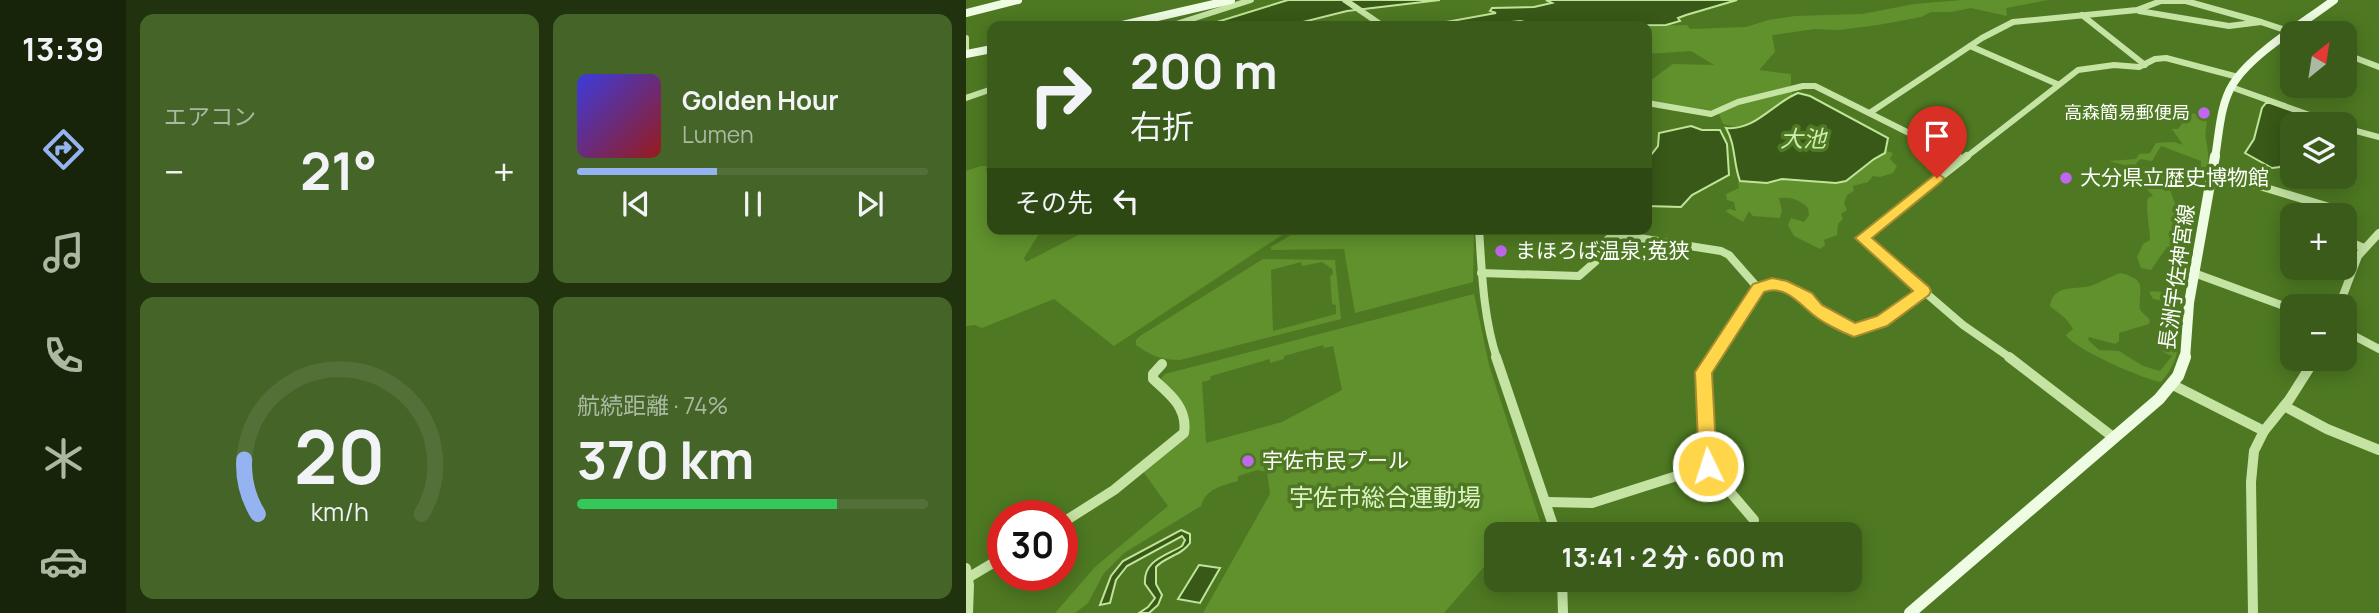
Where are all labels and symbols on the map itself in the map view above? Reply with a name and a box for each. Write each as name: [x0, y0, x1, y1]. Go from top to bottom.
north arrow: [2280, 21, 2357, 98]
place label: 高森簡易郵便局: [2064, 100, 2190, 124]
marker: 高森簡易郵便局: [2196, 105, 2212, 121]
pin: [1907, 106, 1967, 178]
water label: 大池: [1780, 122, 1828, 154]
place label: 大分県立歴史博物館: [2080, 163, 2269, 191]
marker: 大分県立歴史博物館: [2058, 170, 2074, 186]
street label: 長洲宇佐神宮線: [2152, 202, 2200, 352]
place label: まほろば温泉;菟狭: [1515, 236, 1689, 264]
marker: まほろば温泉;菟狭: [1493, 243, 1509, 259]
position arrow: [1671, 429, 1745, 503]
place label: 宇佐市民プール: [1262, 446, 1409, 474]
marker: 宇佐市民プール: [1240, 453, 1256, 469]
park label: 宇佐市総合運動場: [1289, 480, 1481, 513]
speed limit sign: 30: [987, 500, 1078, 591]

